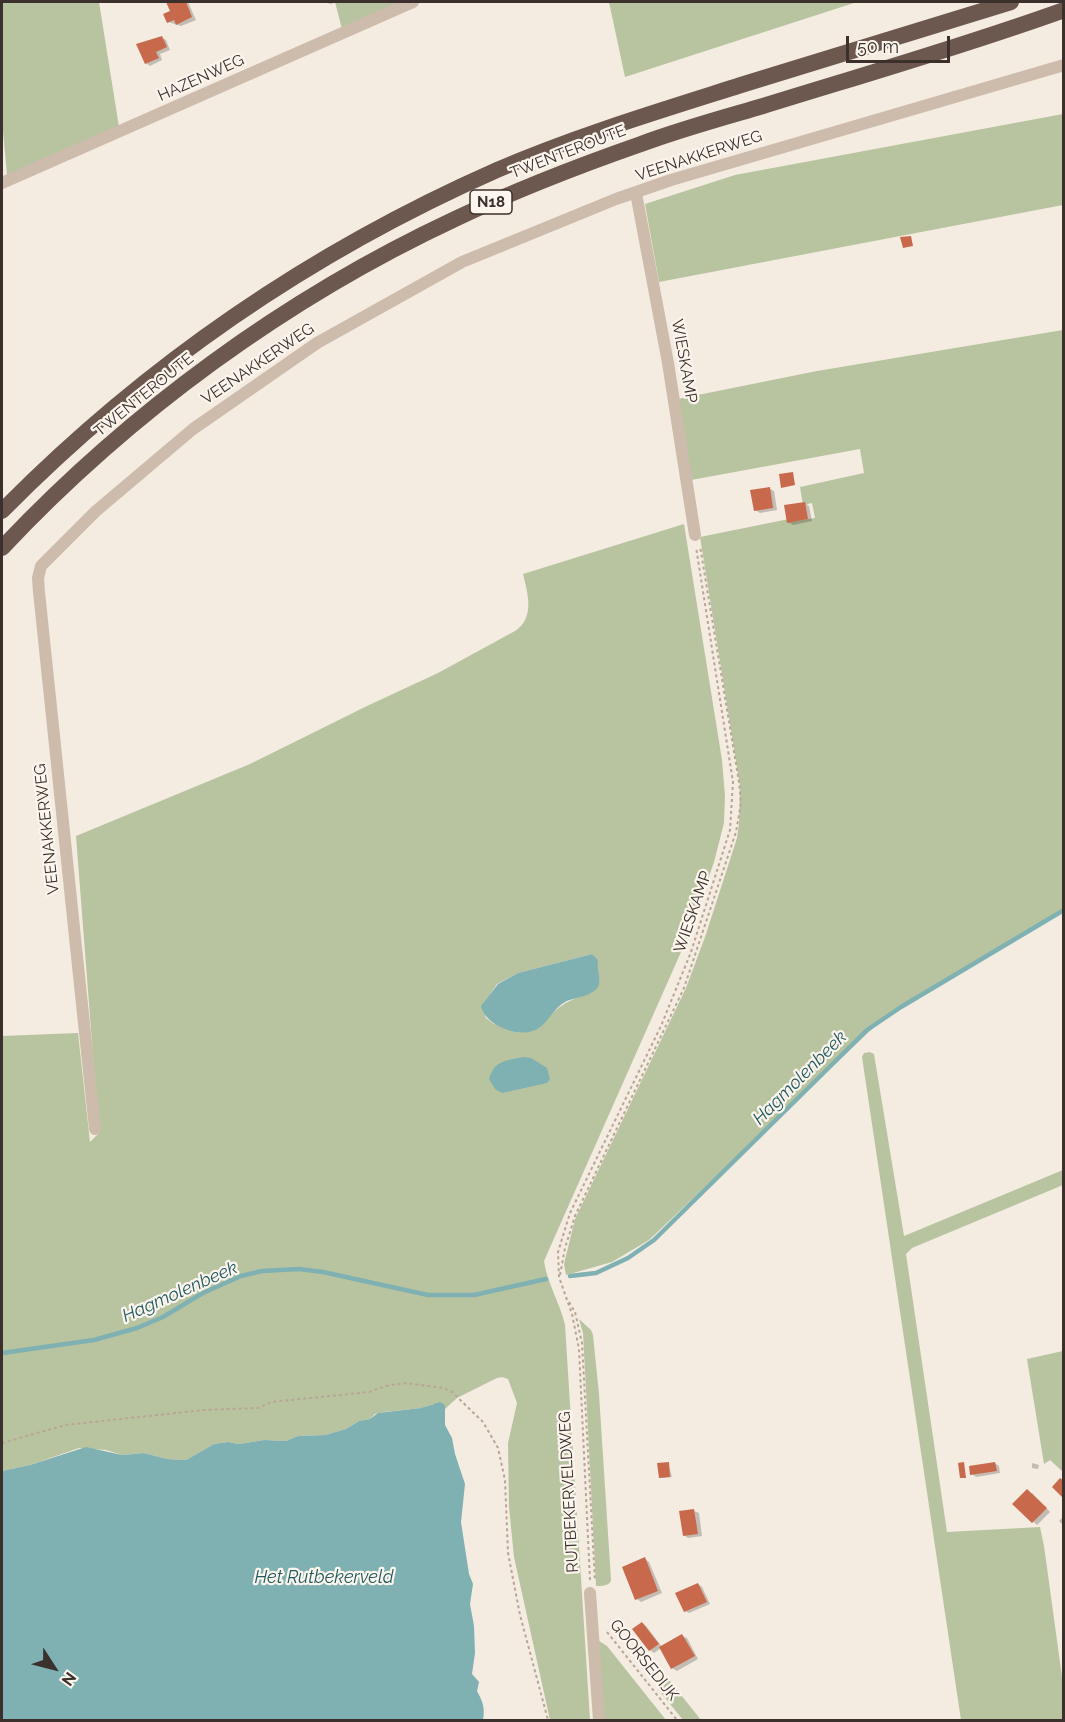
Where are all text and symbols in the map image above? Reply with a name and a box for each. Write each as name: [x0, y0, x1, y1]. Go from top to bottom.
scale bar: [849, 24, 952, 62]
text: 50 m: [857, 36, 899, 57]
street label: HAZENWEG: [155, 50, 247, 106]
street label: TWENTEROUTE: [508, 121, 628, 183]
street label: VEENAKKERWEG: [633, 127, 765, 185]
road number: N18: [470, 190, 512, 214]
street label: WIESKAMP: [667, 317, 701, 405]
street label: VEENAKKERWEG: [198, 319, 318, 409]
street label: TWENTEROUTE: [90, 349, 198, 441]
street label: VEENAKKERWEG: [31, 763, 63, 895]
street label: WIESKAMP: [670, 869, 716, 955]
water label: Hagmolenbeek: [748, 1026, 852, 1130]
water label: Hagmolenbeek: [119, 1257, 241, 1327]
street label: RUTBEKERVELDWEG: [555, 1411, 583, 1573]
water label: Het Rutbekerveld: [255, 1567, 393, 1589]
street label: GOORSEDIJK: [605, 1616, 683, 1704]
north arrow: [24, 1638, 84, 1698]
text: N: [58, 1668, 80, 1689]

